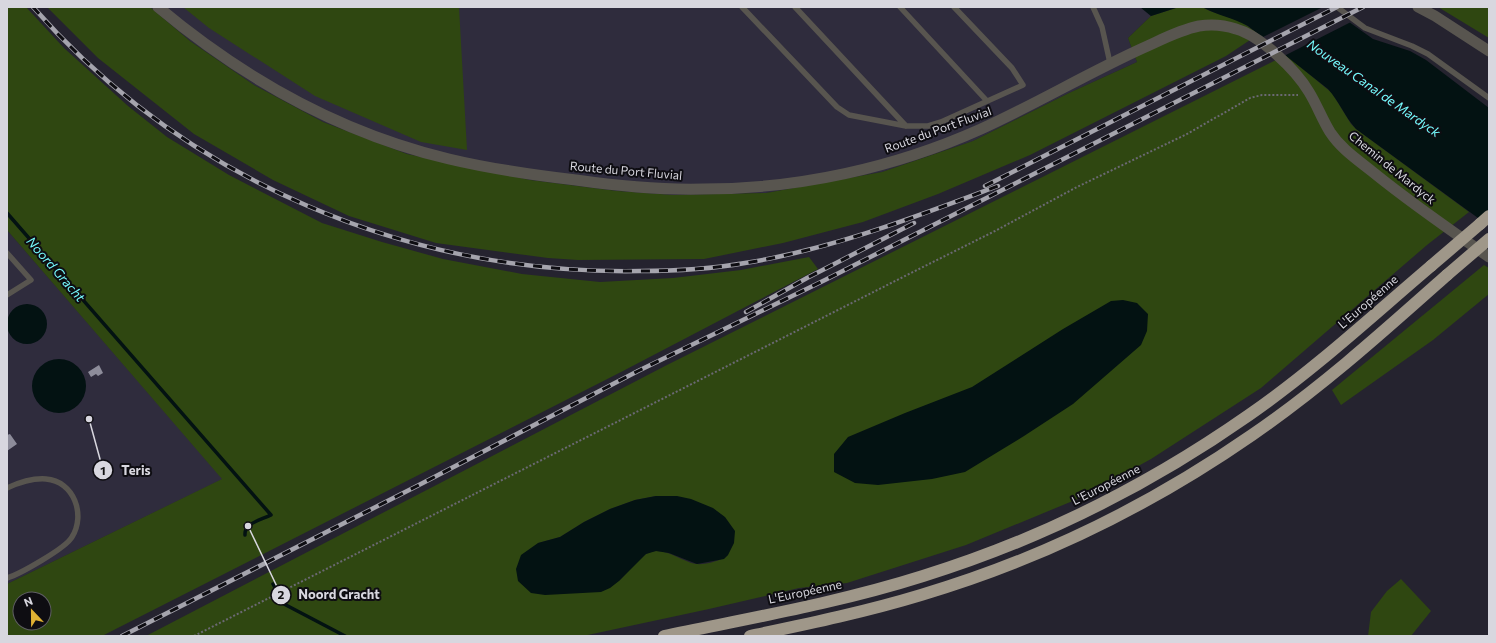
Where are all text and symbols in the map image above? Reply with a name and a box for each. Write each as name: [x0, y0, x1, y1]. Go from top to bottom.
water label: Nouveau Canal de Mardyck: [1304, 36, 1445, 141]
street label: Route du Port Fluvial: [882, 103, 993, 155]
street label: Chemin de Mardyck: [1347, 128, 1439, 207]
street label: Route du Port Fluvial: [569, 158, 683, 182]
water label: Noord Gracht: [23, 233, 89, 305]
street label: L'Européenne: [1335, 271, 1400, 331]
callout: Teris: [93, 458, 158, 483]
street label: L'Européenne: [1069, 461, 1142, 507]
text: Teris: [121, 462, 151, 478]
text: 1: [100, 463, 106, 477]
street label: L'Européenne: [767, 576, 843, 606]
callout: Noord Gracht: [271, 582, 388, 607]
text: Noord Gracht: [298, 586, 380, 602]
text: 2: [278, 587, 285, 601]
north arrow: [12, 591, 52, 631]
text: N: [22, 594, 34, 609]

